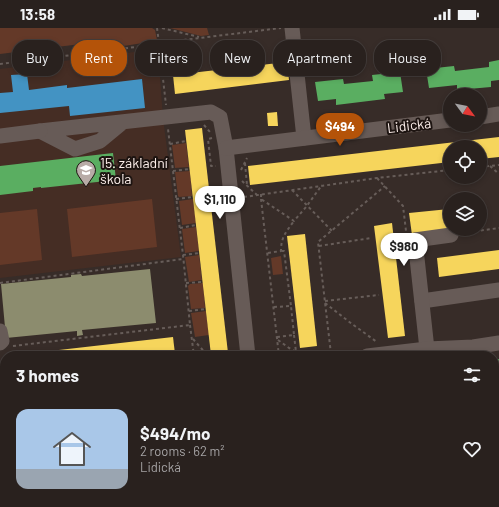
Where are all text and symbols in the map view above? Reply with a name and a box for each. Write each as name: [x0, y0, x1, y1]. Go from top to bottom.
text: 13:58: [20, 5, 55, 23]
chip: Buy: [12, 40, 63, 76]
chip: Rent: [71, 40, 127, 76]
chip: Filters: [135, 40, 202, 76]
chip: New: [210, 40, 265, 76]
chip: Apartment: [273, 40, 366, 76]
chip: House: [374, 40, 441, 76]
north arrow: [443, 88, 487, 132]
map controls: [443, 88, 487, 236]
pin: $494: [316, 113, 364, 147]
street label: Lidická: [386, 114, 432, 136]
text: $494: [325, 118, 355, 134]
button: locate: [443, 140, 487, 184]
place label: 15. základní škola: [100, 154, 168, 187]
school or university icon: 15. základní škola: [75, 159, 97, 187]
pin: $1,110: [187, 186, 253, 220]
text: $1,110: [204, 191, 236, 207]
button: layers: [443, 192, 487, 236]
pin: $980: [380, 233, 428, 267]
text: $980: [390, 238, 418, 254]
icon: filters: [461, 364, 483, 386]
text: 3 homes: [16, 365, 79, 385]
text: $494/mo: [140, 423, 210, 443]
icon: home: [48, 425, 96, 473]
icon: heart: [461, 438, 483, 460]
text: 2 rooms · 62 m²: [140, 443, 225, 459]
text: Lidická: [140, 459, 181, 475]

